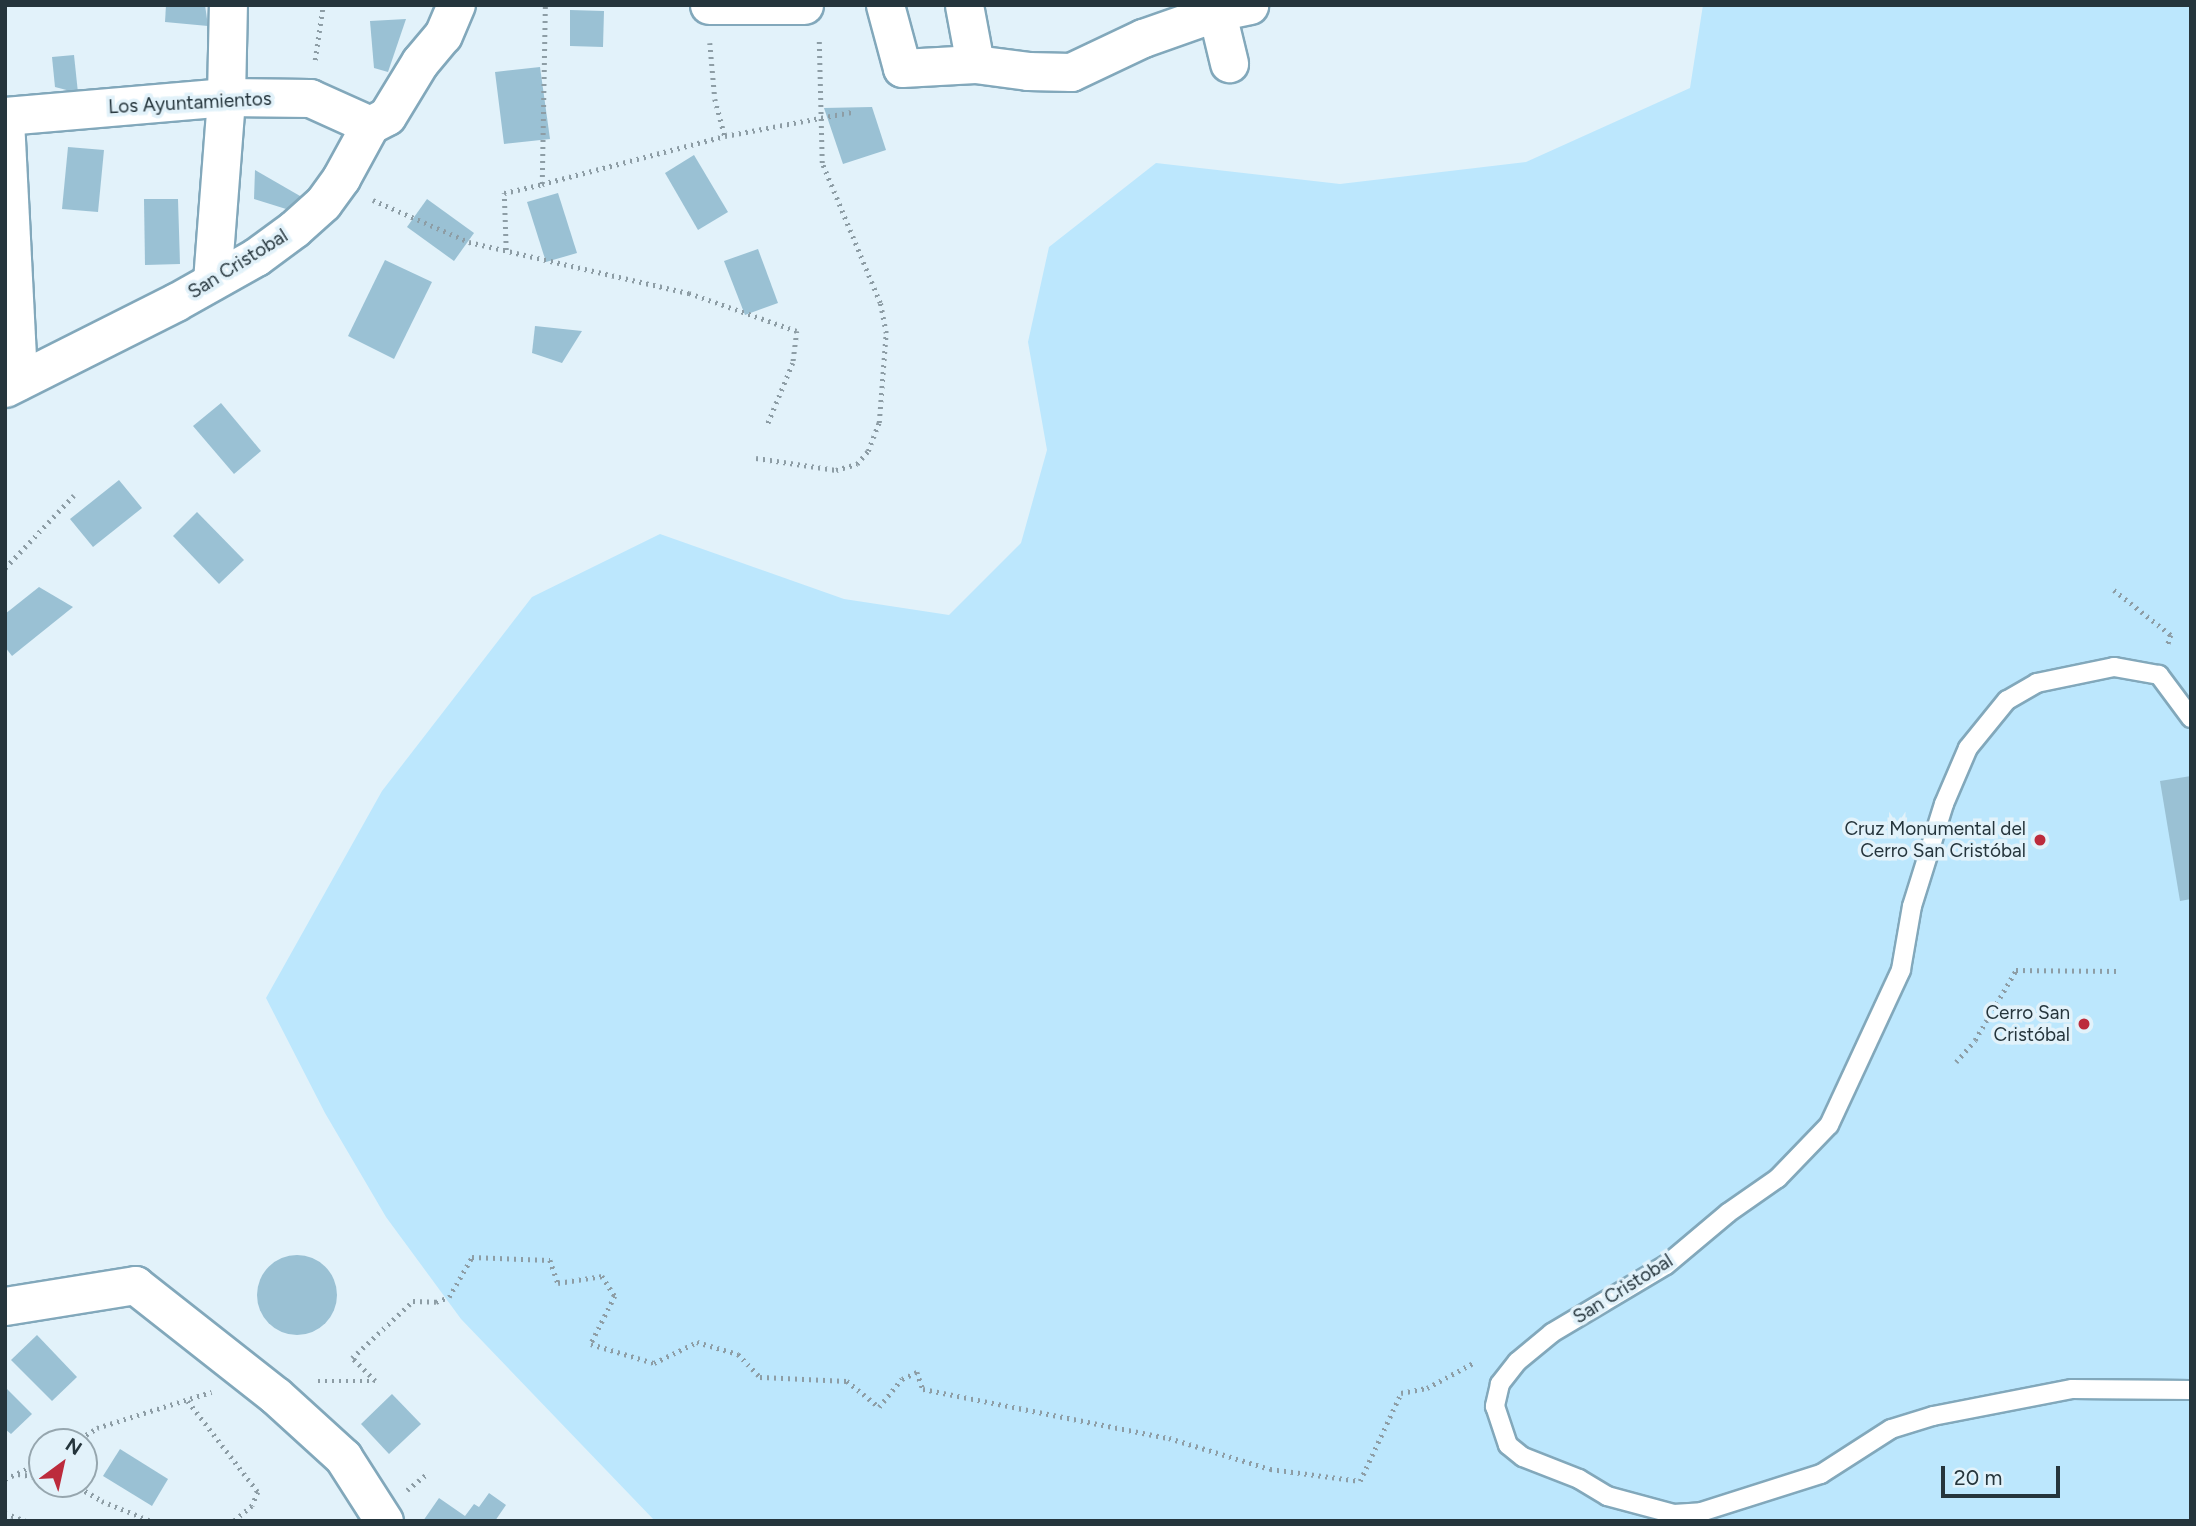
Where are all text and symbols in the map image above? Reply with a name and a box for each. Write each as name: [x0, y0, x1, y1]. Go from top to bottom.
street label: Los Ayuntamientos: [108, 87, 272, 119]
street label: San Cristobal: [184, 224, 292, 304]
place label: Cruz Monumental del Cerro San Cristóbal: [1844, 818, 2026, 862]
marker: Cruz Monumental del Cerro San Cristóbal: [2032, 832, 2048, 848]
place label: Cerro San Cristóbal: [1985, 1002, 2070, 1046]
marker: Cerro San Cristóbal: [2076, 1016, 2092, 1032]
street label: San Cristobal: [1569, 1249, 1677, 1329]
north arrow: [28, 1428, 98, 1498]
text: N: [61, 1433, 86, 1460]
scale bar: [1944, 1452, 2063, 1496]
text: 20 m: [1954, 1465, 2002, 1490]

